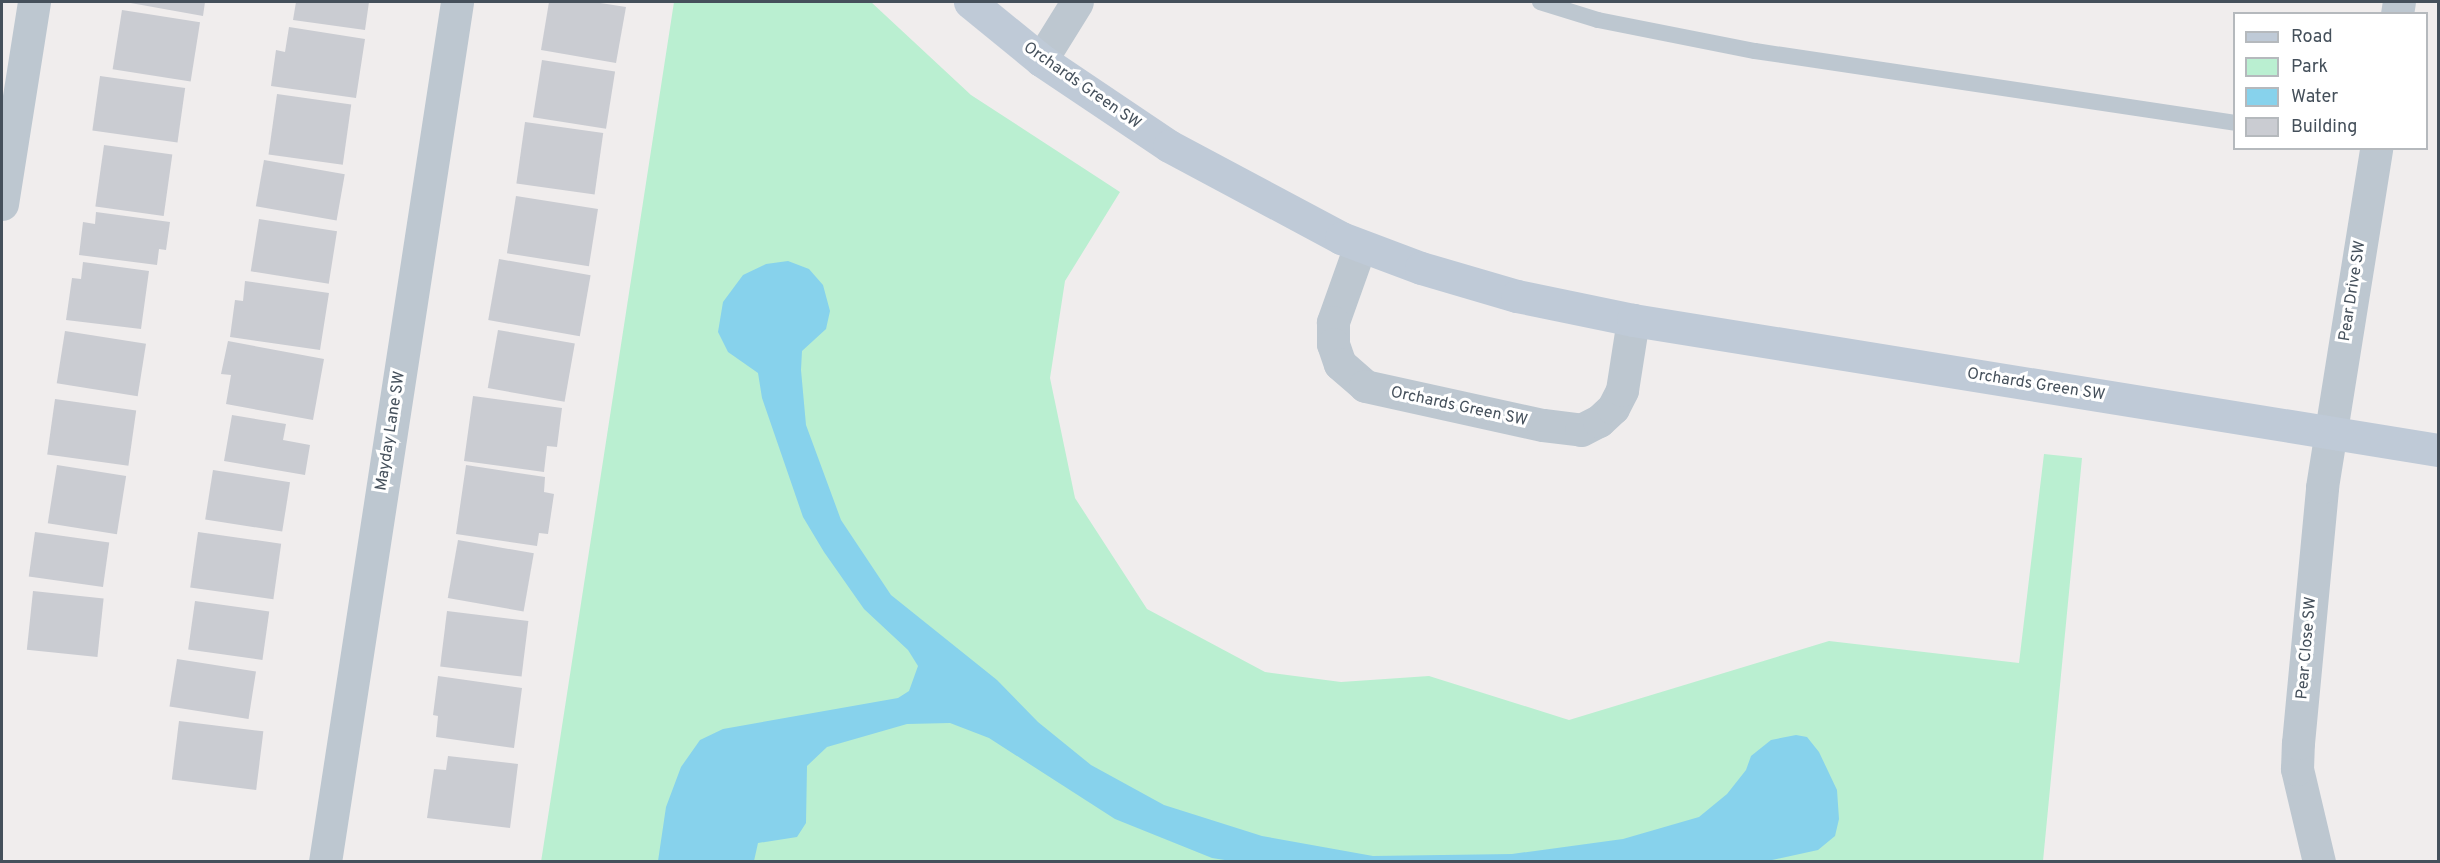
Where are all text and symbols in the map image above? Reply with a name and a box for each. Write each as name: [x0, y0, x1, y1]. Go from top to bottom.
legend: [2233, 12, 2428, 150]
text: Road: [2291, 26, 2333, 49]
street label: Orchards Green SW: [1019, 38, 1145, 134]
text: Park: [2291, 56, 2328, 79]
text: Water: [2291, 86, 2338, 109]
text: Building: [2291, 116, 2357, 139]
street label: Pear Drive SW: [2336, 239, 2370, 343]
street label: Orchards Green SW: [1966, 365, 2106, 405]
street label: Mayday Lane SW: [372, 370, 410, 492]
street label: Orchards Green SW: [1389, 383, 1529, 431]
street label: Pear Close SW: [2293, 596, 2321, 700]

